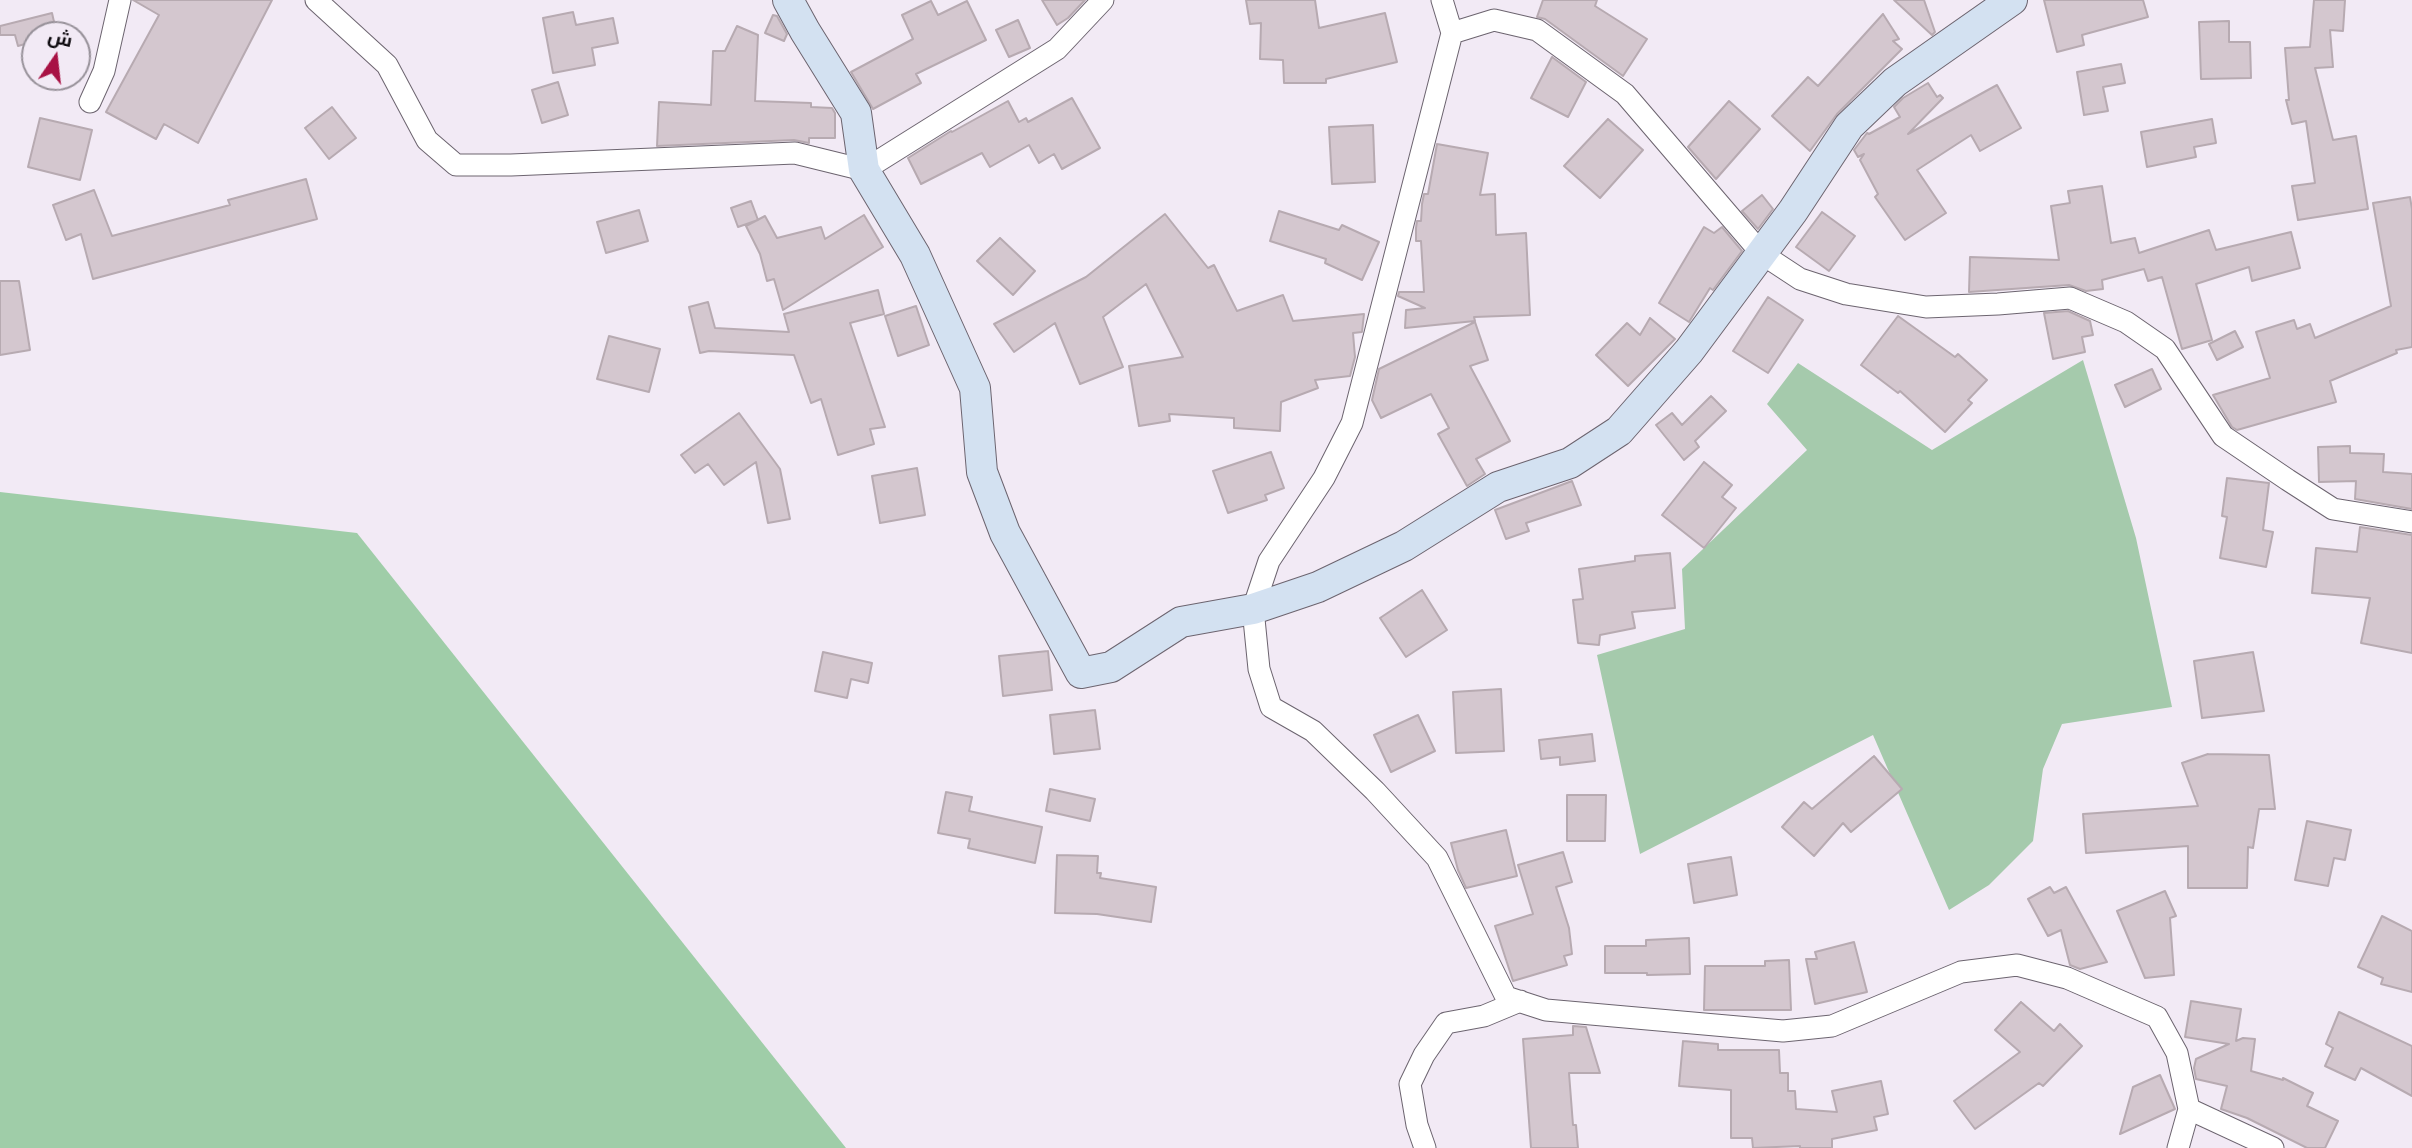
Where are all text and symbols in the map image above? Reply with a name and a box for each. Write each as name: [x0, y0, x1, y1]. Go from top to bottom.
north arrow: [21, 21, 91, 91]
text: ش: [46, 23, 75, 52]

